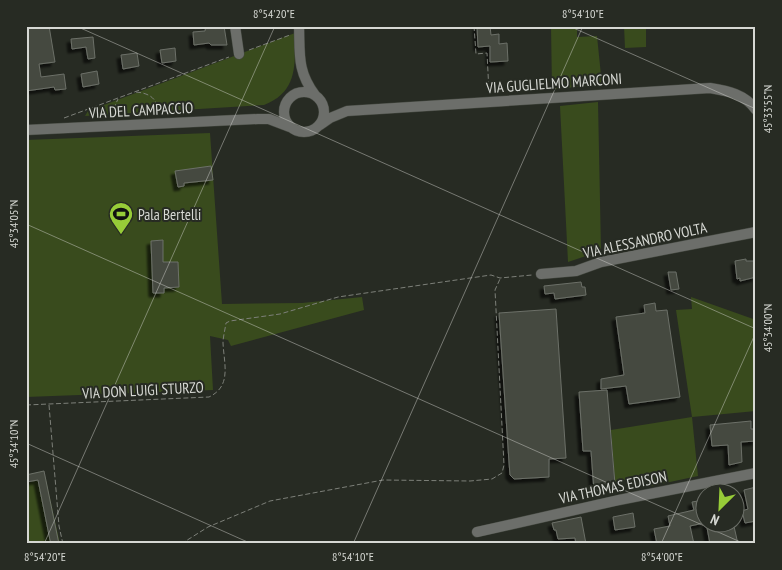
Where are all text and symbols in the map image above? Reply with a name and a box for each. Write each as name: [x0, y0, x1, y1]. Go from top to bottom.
text: 8°54'20"E: [253, 6, 295, 21]
text: 8°54'10"E: [562, 6, 604, 21]
street label: VIA GUGLIELMO MARCONI: [485, 69, 622, 97]
text: 45°33'55"N: [760, 85, 775, 133]
street label: VIA DEL CAMPACCIO: [87, 98, 194, 122]
text: 45°34'05"N: [6, 200, 21, 248]
sports icon: Pala Bertelli: [108, 201, 134, 235]
place label: Pala Bertelli: [138, 205, 201, 224]
street label: VIA ALESSANDRO VOLTA: [581, 217, 709, 263]
text: 45°34'00"N: [760, 304, 775, 352]
street label: VIA DON LUIGI STURZO: [81, 377, 204, 403]
text: 45°34'10"N: [6, 420, 21, 468]
street label: VIA THOMAS EDISON: [556, 466, 669, 508]
north arrow: [694, 482, 744, 532]
text: N: [708, 510, 722, 530]
text: 8°54'20"E: [24, 549, 66, 564]
text: 8°54'10"E: [332, 549, 374, 564]
text: 8°54'00"E: [641, 549, 683, 564]

